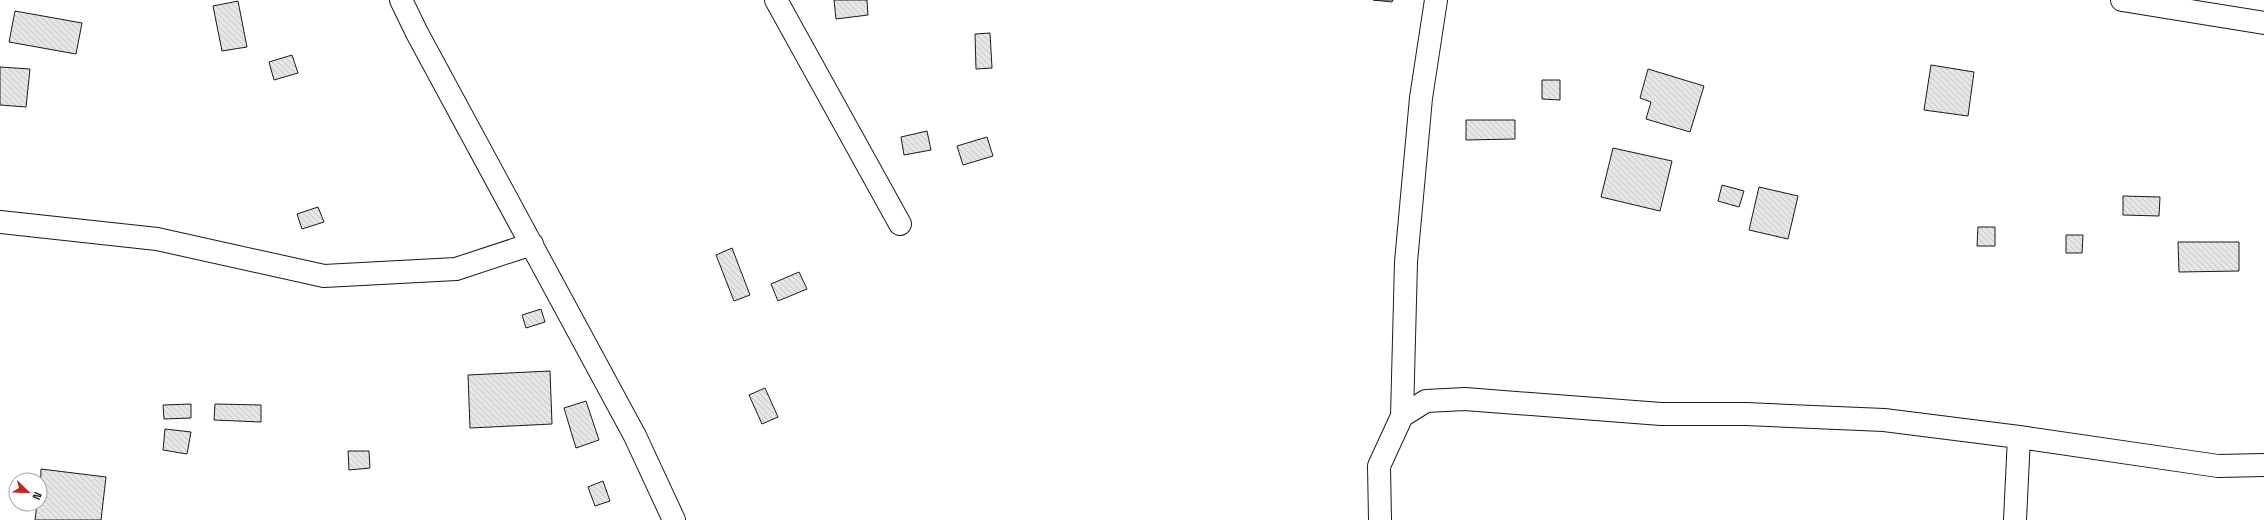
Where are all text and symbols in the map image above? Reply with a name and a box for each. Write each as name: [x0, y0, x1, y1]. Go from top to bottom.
north arrow: [8, 472, 48, 512]
text: N: [29, 490, 45, 502]

